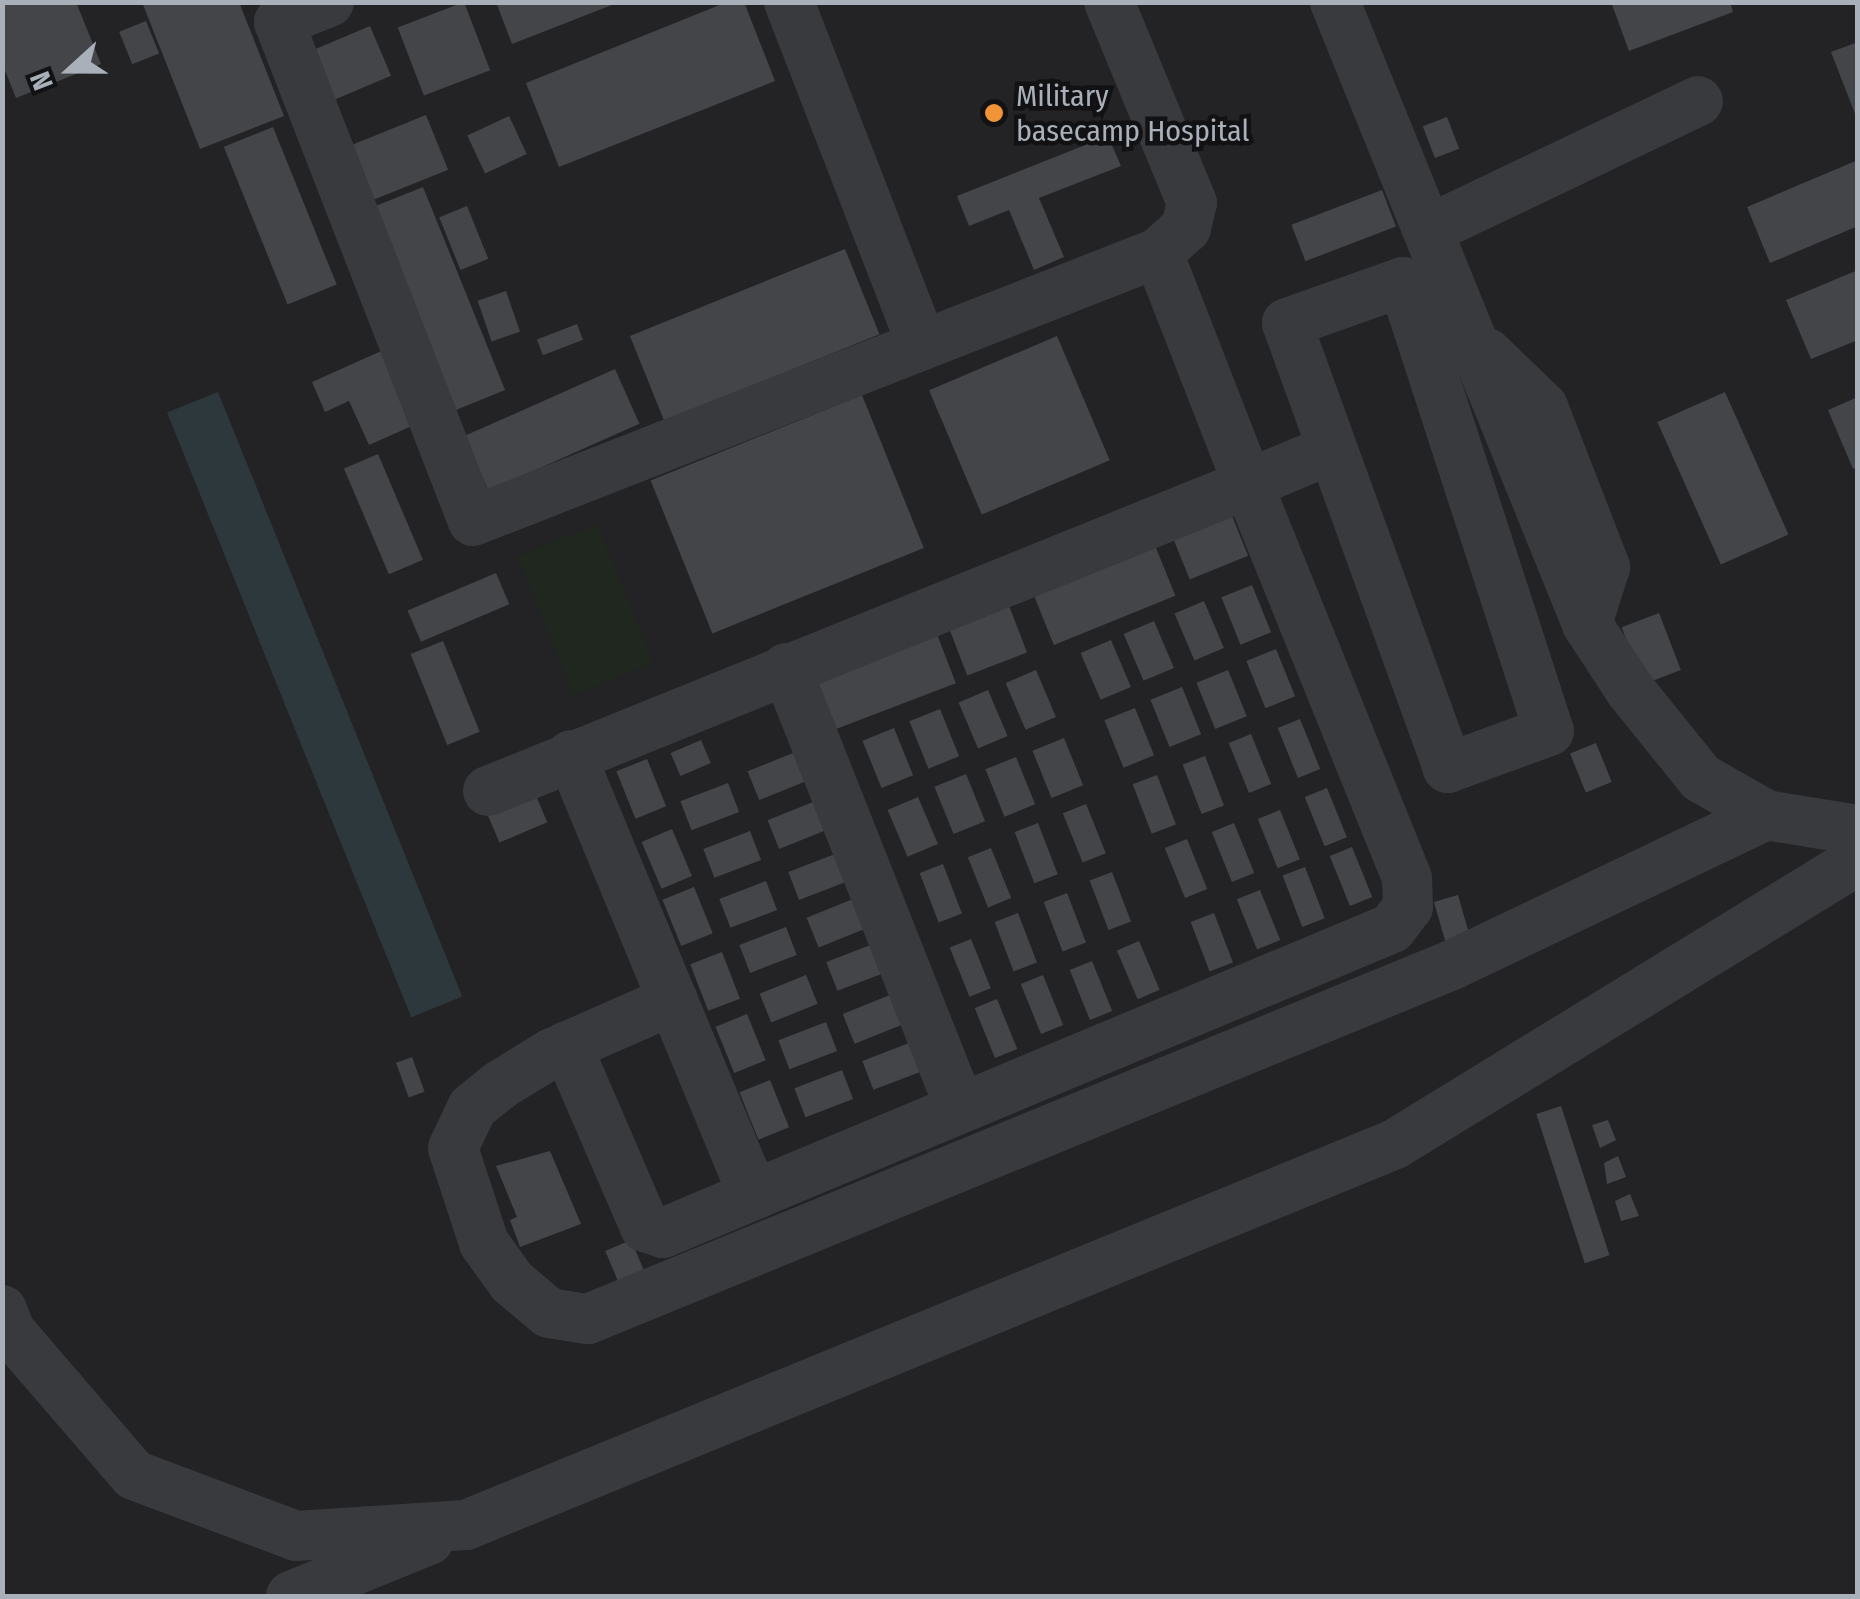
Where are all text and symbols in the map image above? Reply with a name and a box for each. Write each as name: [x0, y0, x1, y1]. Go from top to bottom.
north arrow: [20, 20, 120, 120]
text: N: [23, 67, 60, 95]
place label: Military basecamp Hospital: [1016, 78, 1249, 148]
marker: Military basecamp Hospital: [981, 100, 1007, 126]

